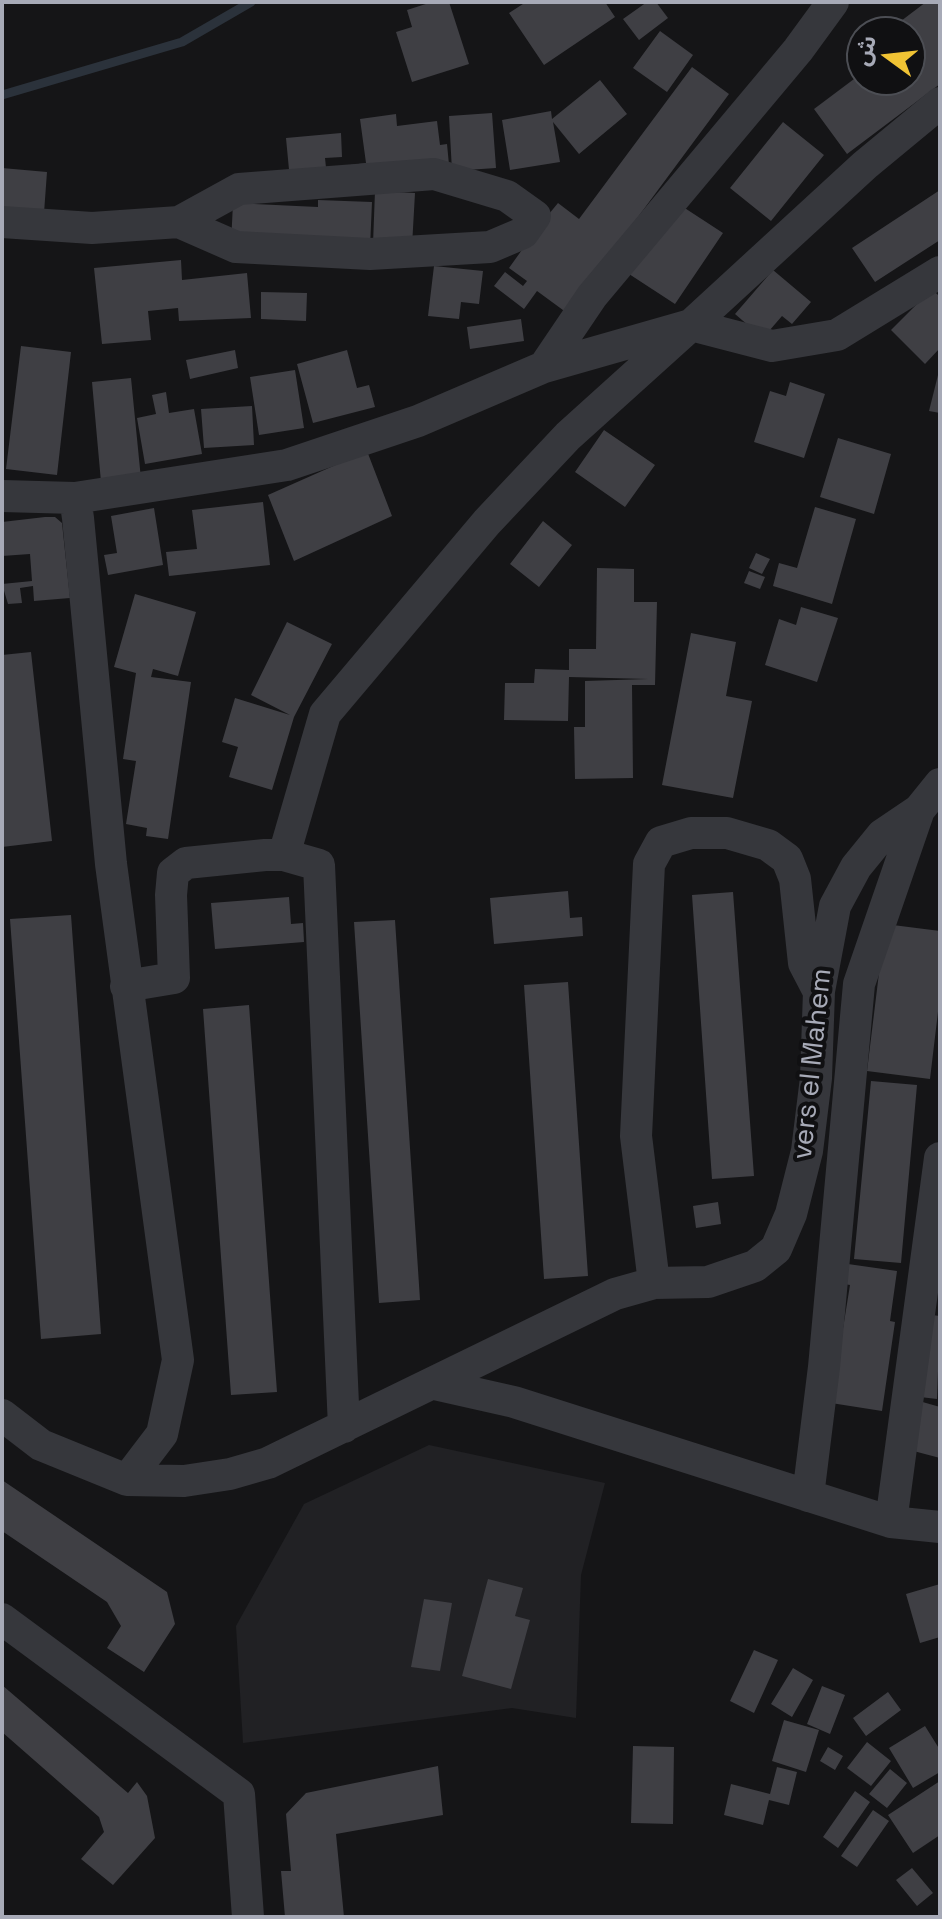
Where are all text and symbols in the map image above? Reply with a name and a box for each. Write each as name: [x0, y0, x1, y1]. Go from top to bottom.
north arrow: [846, 16, 926, 96]
text: ش: [847, 32, 882, 68]
street label: vers el Mahem: [786, 967, 840, 1161]

